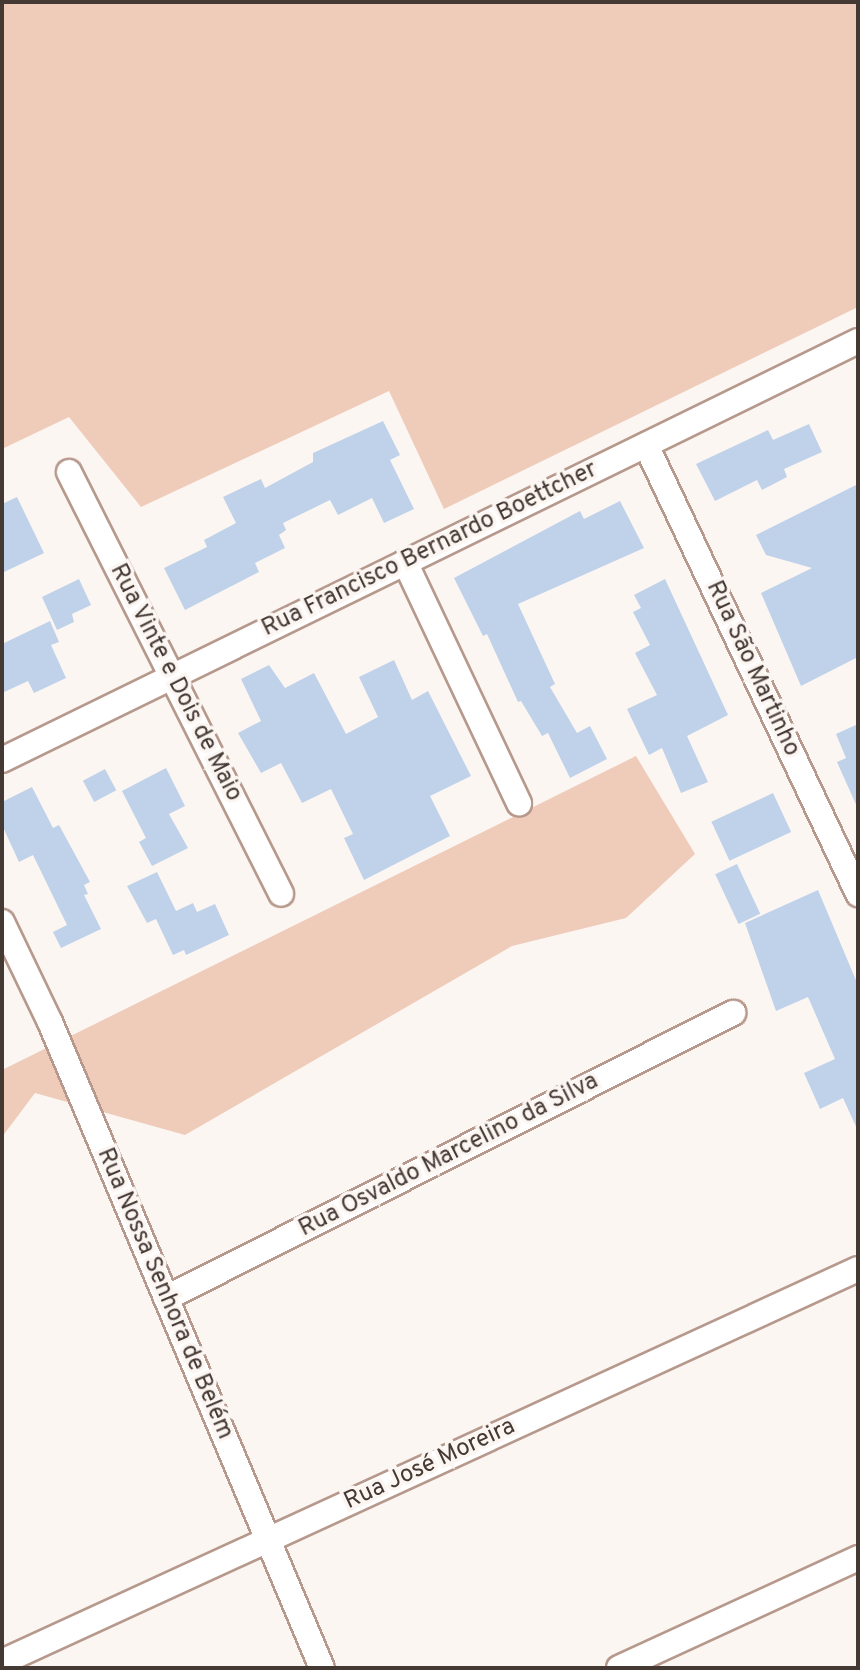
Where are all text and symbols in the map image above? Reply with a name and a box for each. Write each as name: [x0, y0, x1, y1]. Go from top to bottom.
street label: Rua Francisco Bernardo Boettcher: [258, 456, 602, 644]
street label: Rua Vinte e Dois de Maio: [102, 559, 248, 807]
street label: Rua São Martinho: [699, 577, 805, 761]
street label: Rua Osvaldo Marcelino da Silva: [295, 1068, 603, 1244]
street label: Rua Nossa Senhora de Belém: [89, 1144, 239, 1444]
street label: Rua José Moreira: [340, 1413, 520, 1517]

